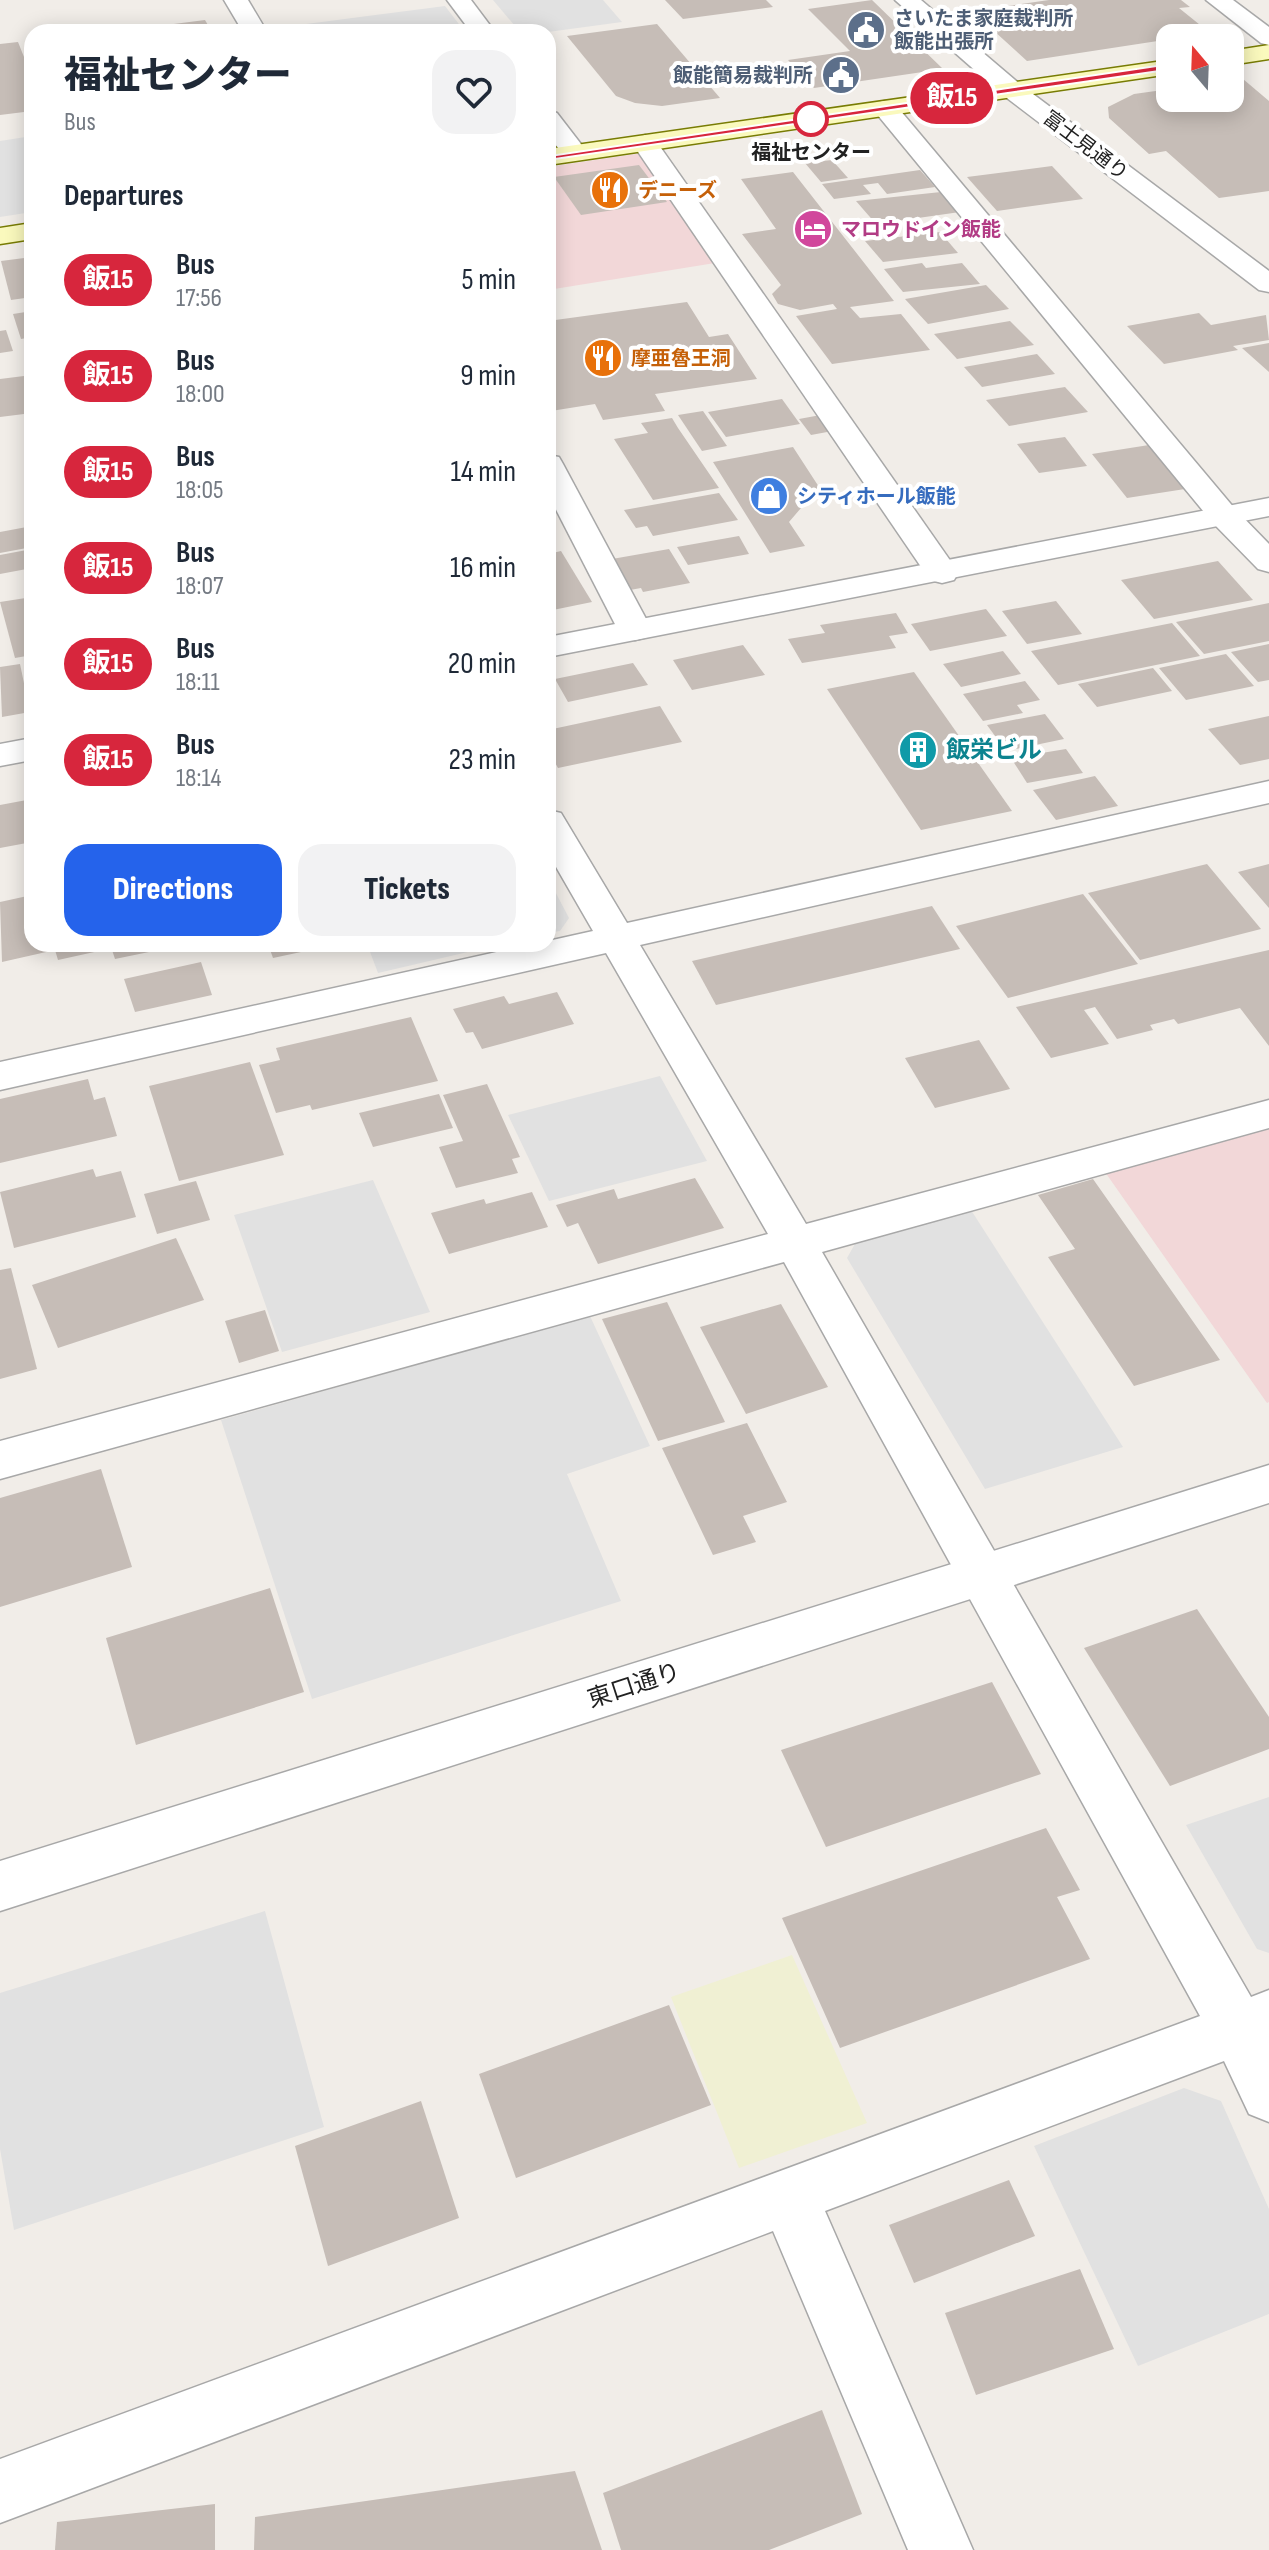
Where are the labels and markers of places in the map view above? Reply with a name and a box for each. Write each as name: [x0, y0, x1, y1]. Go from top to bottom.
place label: さいたま家庭裁判所 飯能出張所: [894, 7, 1073, 54]
public building icon: さいたま家庭裁判所 飯能出張所: [845, 9, 887, 51]
public building icon: 飯能簡易裁判所: [820, 54, 862, 96]
place label: 飯能簡易裁判所: [673, 64, 813, 88]
marker: 福祉センター: [794, 102, 828, 136]
place label: 福祉センター: [751, 141, 871, 165]
restaurant icon: デニーズ: [589, 169, 631, 211]
place label: デニーズ: [638, 179, 717, 203]
hotel icon: マロウドイン飯能: [792, 208, 834, 250]
place label: マロウドイン飯能: [841, 218, 1001, 242]
restaurant icon: 摩亜魯王洞: [582, 337, 624, 379]
place label: 摩亜魯王洞: [631, 347, 731, 371]
shop icon: シティホール飯能: [748, 475, 790, 517]
place label: シティホール飯能: [797, 485, 956, 509]
building icon: 飯栄ビル: [897, 729, 939, 771]
place label: 飯栄ビル: [946, 736, 1042, 765]

